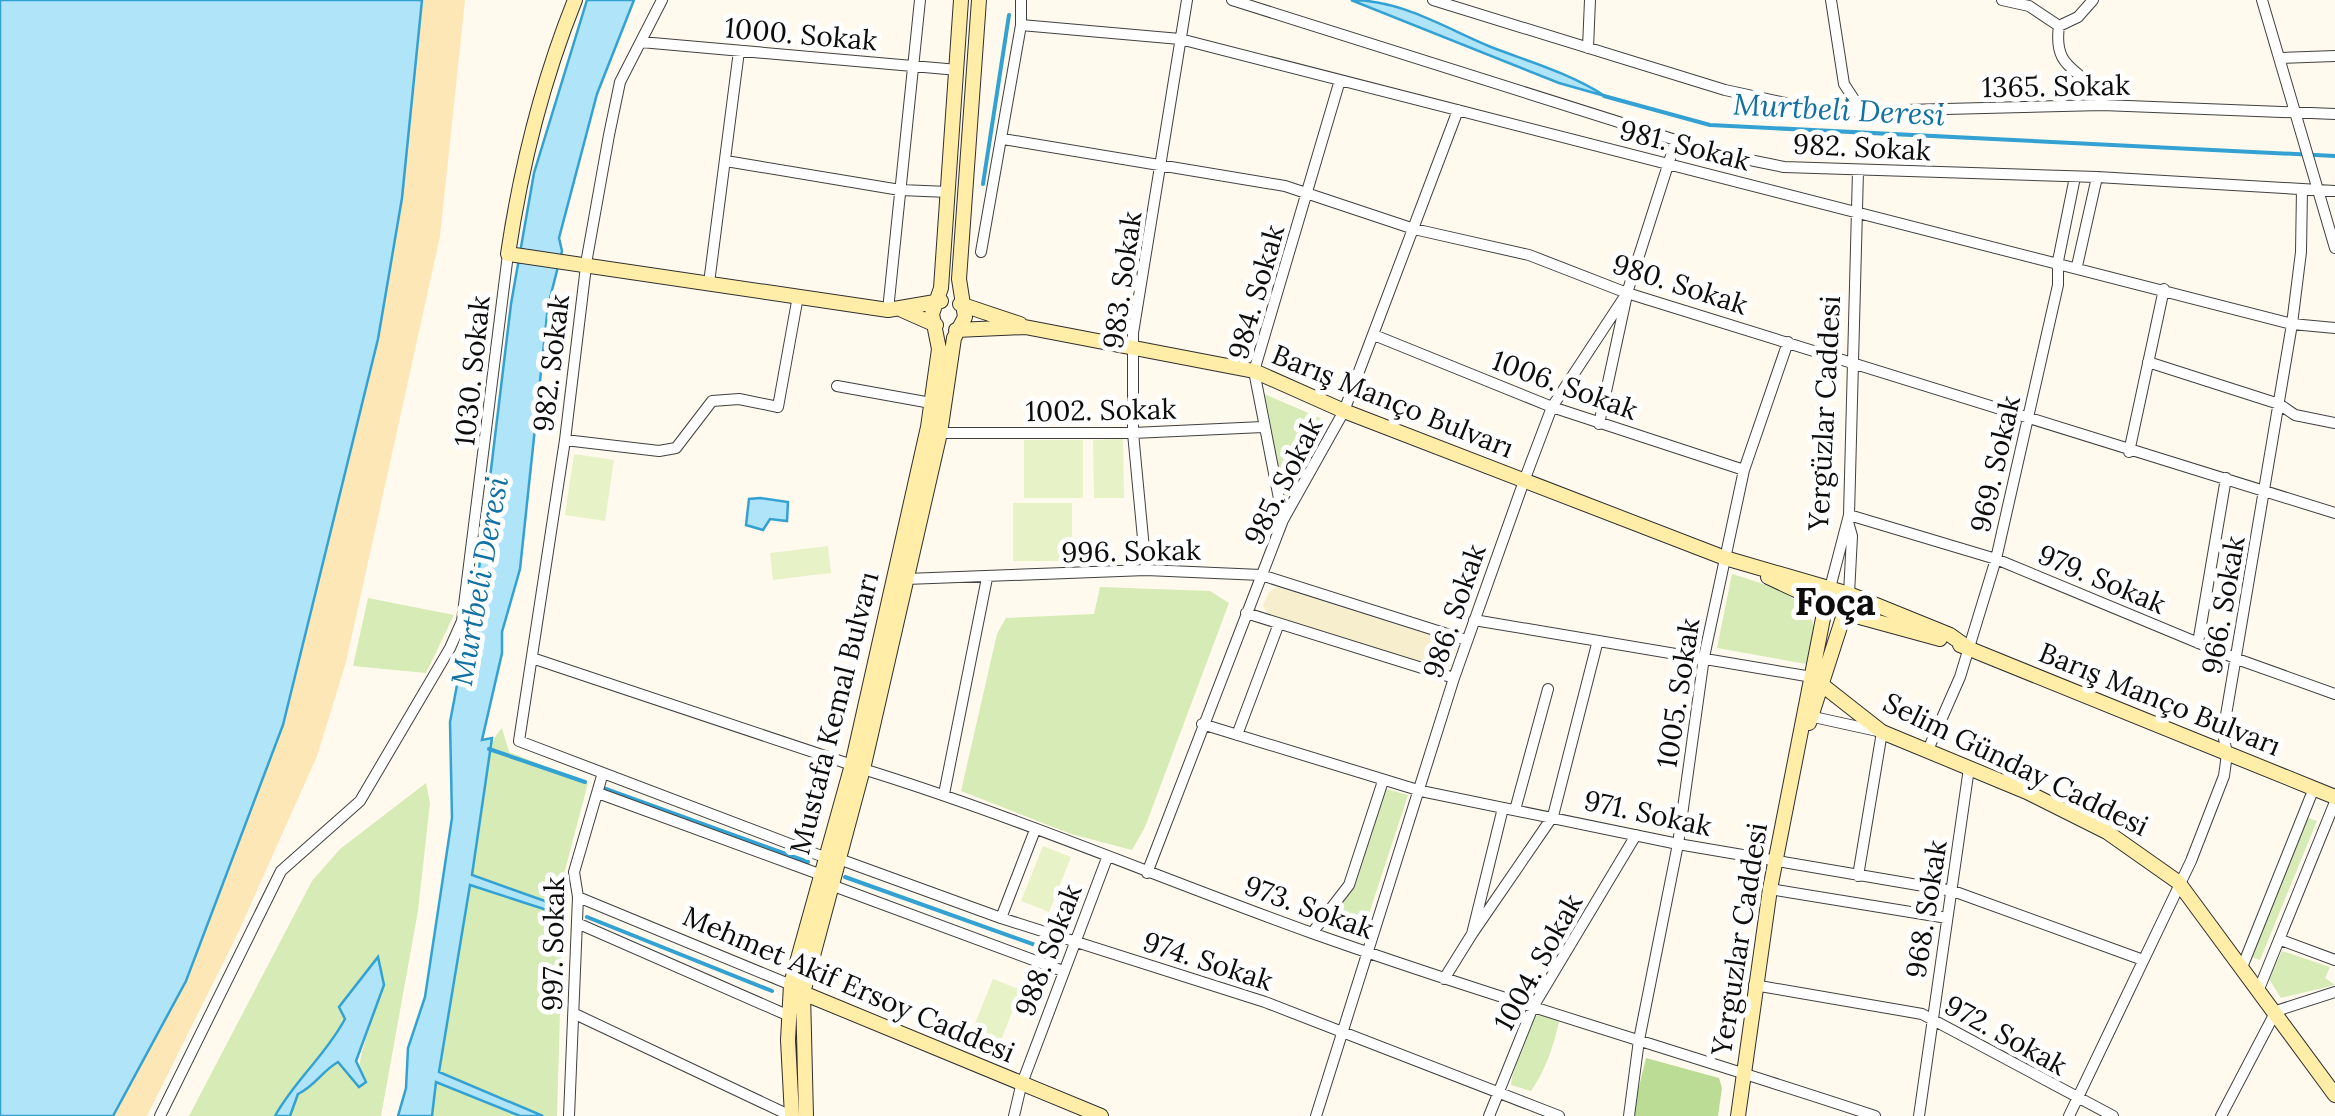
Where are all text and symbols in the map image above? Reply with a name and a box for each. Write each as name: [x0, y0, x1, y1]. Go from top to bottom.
street label: 1000. Sokak: [723, 9, 879, 59]
street label: 1365. Sokak: [1982, 67, 2130, 105]
water label: Murtbeli Deresi: [1732, 84, 1946, 134]
street label: 981. Sokak: [1616, 111, 1754, 179]
street label: 982. Sokak: [1792, 125, 1932, 169]
street label: 983. Sokak: [1095, 209, 1149, 351]
street label: 984. Sokak: [1220, 221, 1292, 363]
street label: 980. Sokak: [1608, 245, 1752, 323]
street label: 982. Sokak: [525, 292, 577, 434]
street label: 1030. Sokak: [446, 294, 498, 448]
street label: Yergüzlar Caddesi: [1800, 295, 1848, 532]
street label: Barış Manço Bulvarı: [1267, 336, 1519, 466]
street label: 1006. Sokak: [1487, 342, 1643, 428]
street label: 1002. Sokak: [1025, 391, 1177, 429]
street label: 969. Sokak: [1962, 392, 2028, 536]
street label: 985. Sokak: [1236, 411, 1330, 551]
water label: Murtbeli Deresi: [442, 473, 516, 689]
street label: 996. Sokak: [1061, 532, 1201, 570]
street label: 966. Sokak: [2193, 533, 2253, 677]
street label: 979. Sokak: [2033, 536, 2171, 622]
street label: 986. Sokak: [1414, 539, 1494, 683]
street label: Mustafa Kemal Bulvarı: [781, 568, 887, 858]
district label: Foça: [1794, 577, 1876, 625]
street label: 1005. Sokak: [1648, 615, 1708, 771]
street label: Barış Manço Bulvarı: [2034, 634, 2286, 764]
street label: Selim Günday Caddesi: [1878, 684, 2154, 844]
street label: 971. Sokak: [1581, 782, 1715, 844]
street label: Yerguzlar Caddesi: [1703, 820, 1775, 1059]
street label: 968. Sokak: [1897, 837, 1955, 981]
street label: 973. Sokak: [1239, 867, 1379, 947]
street label: 997. Sokak: [534, 876, 572, 1012]
street label: 988. Sokak: [1006, 879, 1090, 1021]
street label: 1004. Sokak: [1486, 887, 1590, 1037]
street label: Mehmet Akif Ersoy Caddesi: [678, 898, 1020, 1070]
street label: 974. Sokak: [1139, 923, 1277, 999]
street label: 972. Sokak: [1938, 987, 2074, 1083]

